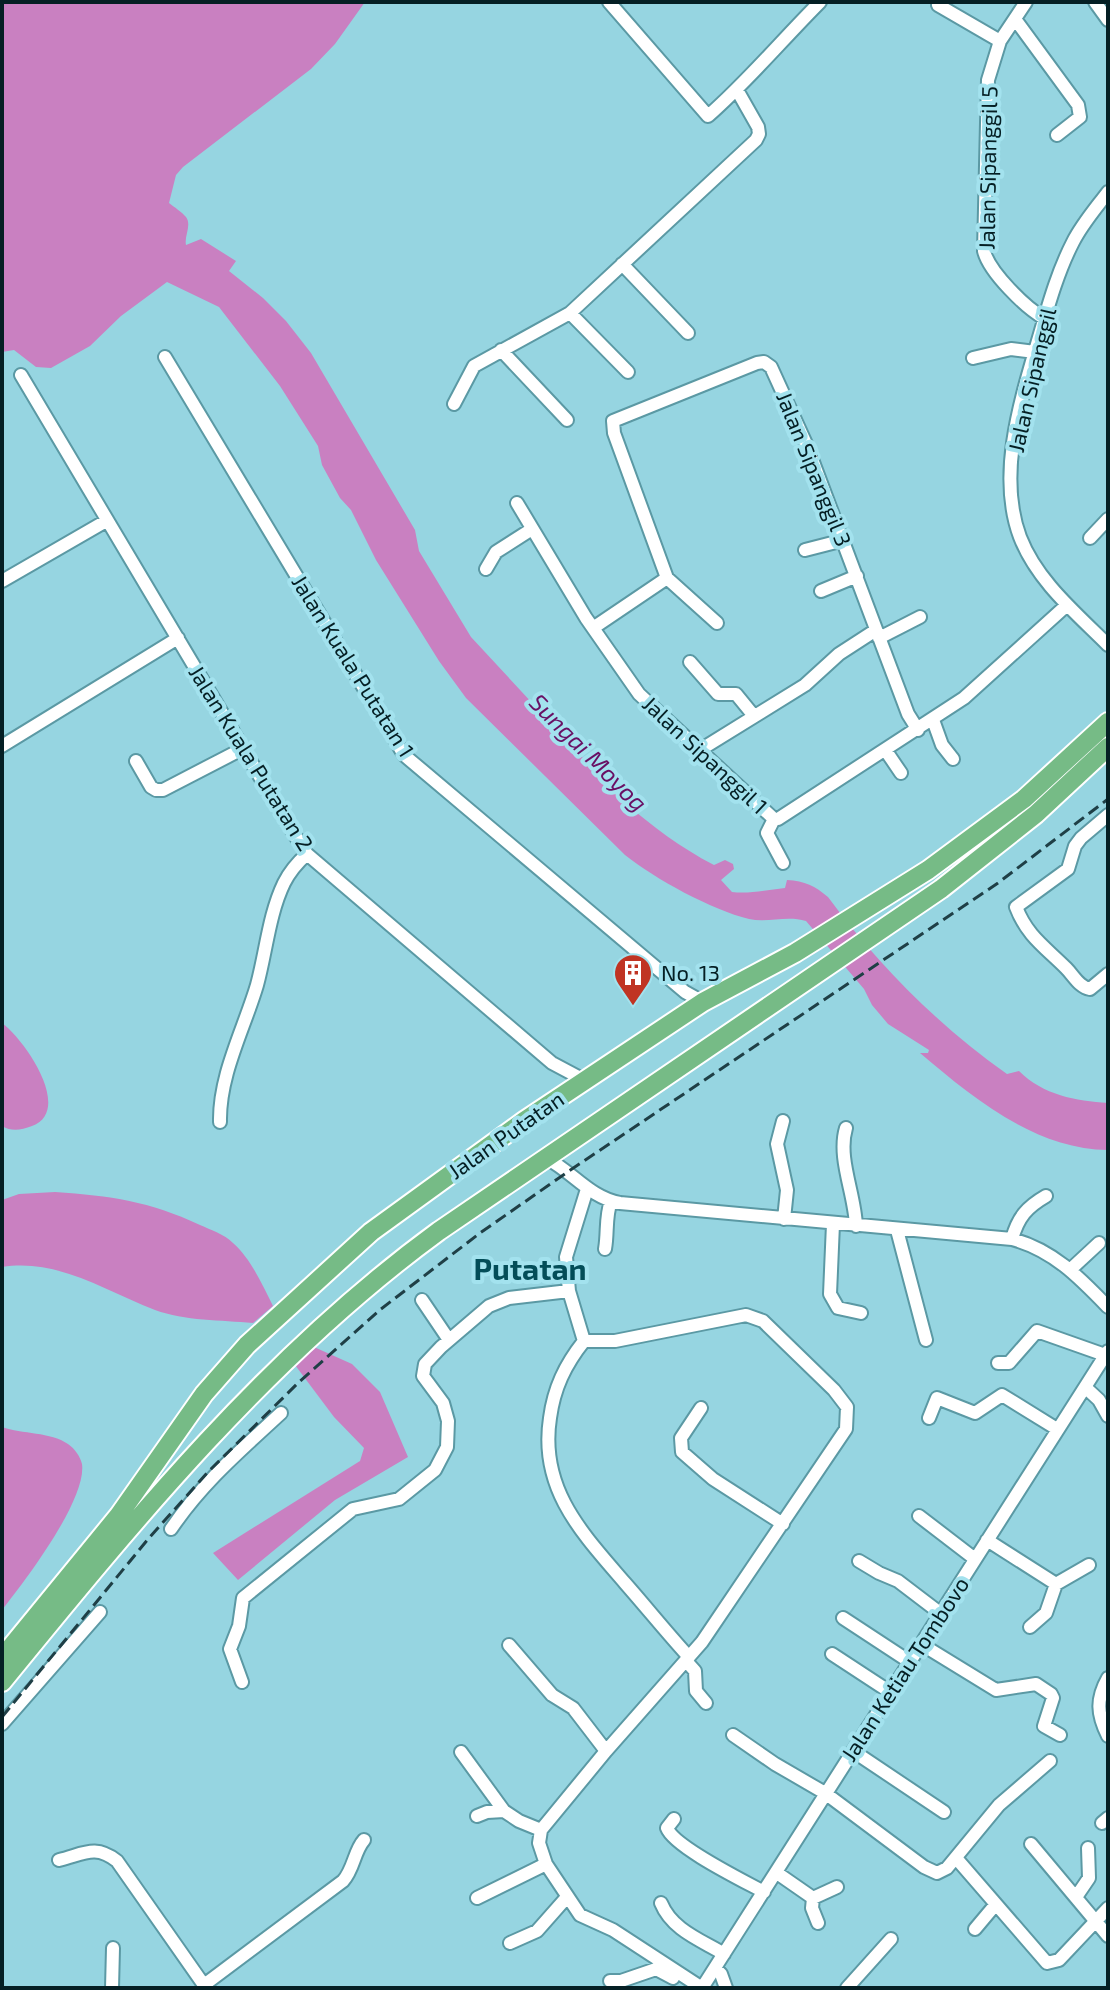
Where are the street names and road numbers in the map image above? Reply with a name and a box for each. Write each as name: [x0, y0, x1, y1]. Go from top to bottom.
street label: Jalan Sipanggil 5: [973, 86, 1001, 250]
street label: Jalan Sipanggil: [1002, 304, 1060, 455]
street label: Jalan Sipanggil 3: [772, 388, 858, 550]
street label: Jalan Kuala Putatan 1: [287, 570, 420, 761]
street label: Jalan Kuala Putatan 2: [184, 660, 319, 855]
street label: Jalan Sipanggil 1: [638, 690, 773, 819]
street label: Jalan Putatan: [443, 1085, 568, 1184]
street label: Jalan Ketiau Tombovo: [835, 1572, 973, 1765]

